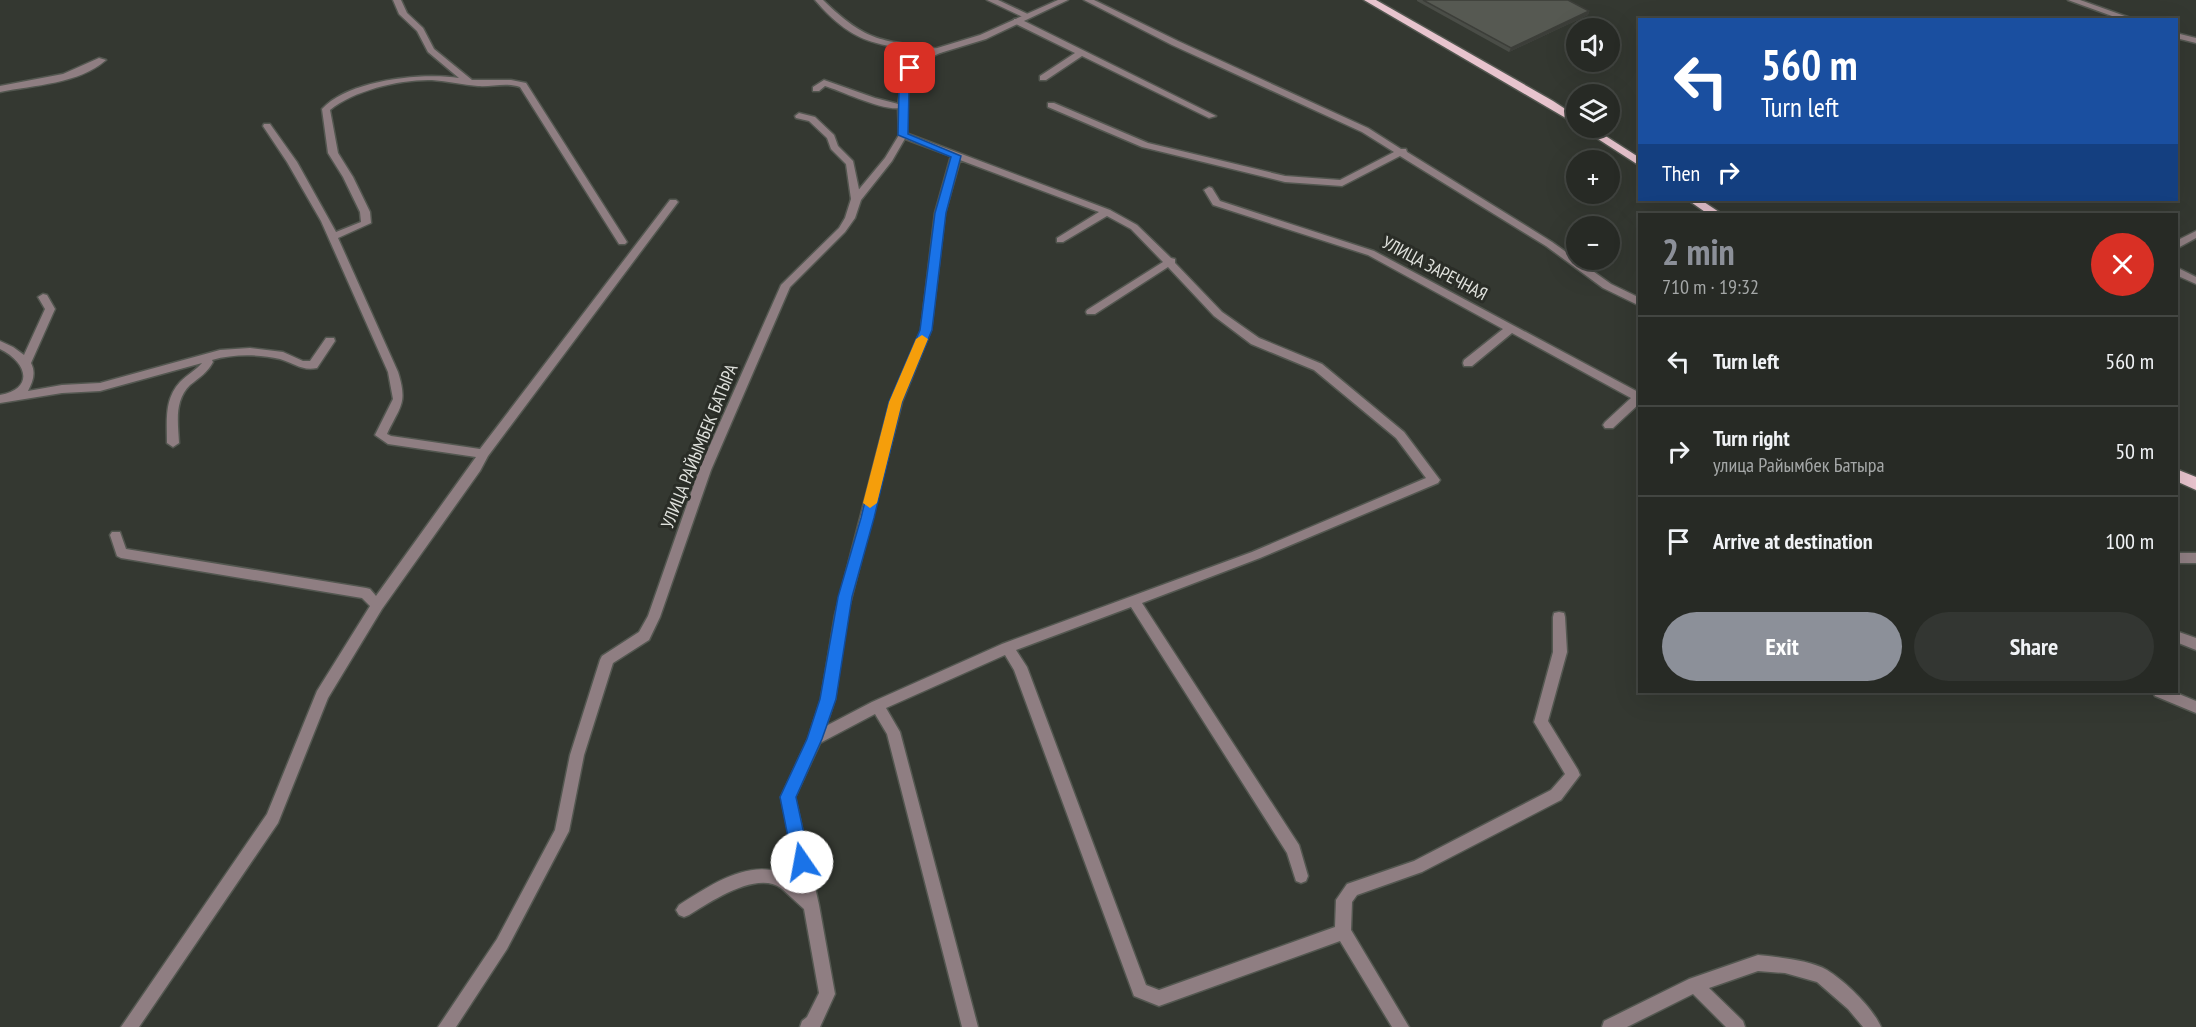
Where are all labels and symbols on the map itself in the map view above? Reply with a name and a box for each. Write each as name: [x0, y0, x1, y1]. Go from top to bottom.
pin: [884, 42, 935, 93]
street label: УЛИЦА ЗАРЕЧНАЯ: [1378, 231, 1492, 305]
street label: УЛИЦА РАЙЫМБЕК БАТЫРА: [655, 360, 743, 532]
position arrow: [770, 830, 834, 894]

